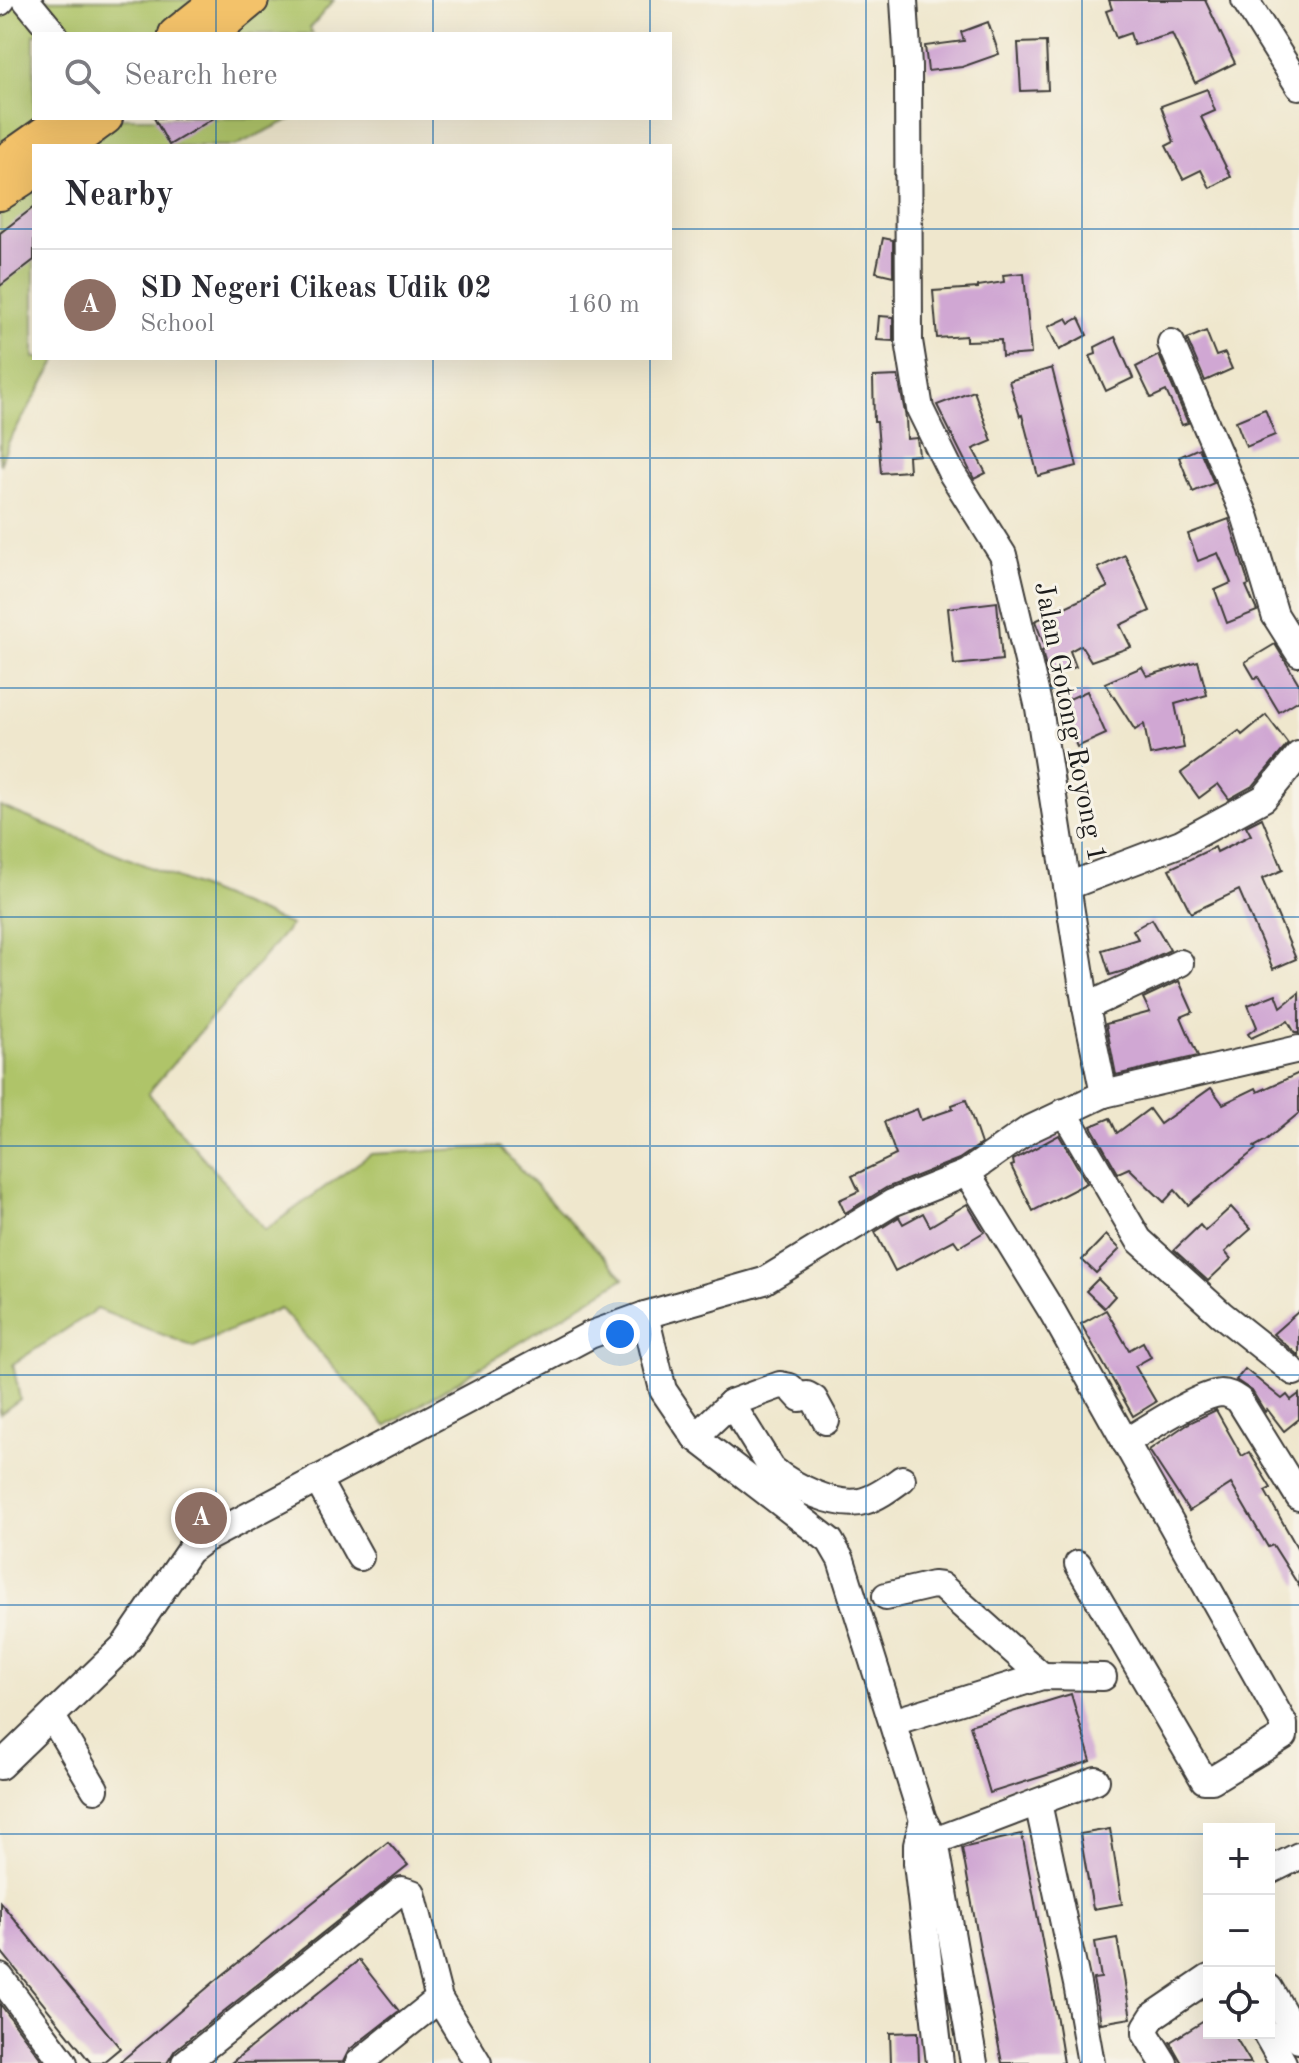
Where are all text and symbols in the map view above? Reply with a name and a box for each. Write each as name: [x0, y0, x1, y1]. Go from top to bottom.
search box: [32, 32, 672, 120]
icon: search: [60, 54, 104, 98]
text: Search here: [124, 61, 278, 91]
text: Nearby: [64, 179, 174, 213]
text: SD Negeri Cikeas Udik 02: [140, 274, 492, 304]
text: A: [80, 292, 100, 318]
text: 160 m: [567, 292, 640, 318]
text: School: [140, 311, 214, 337]
street label: Jalan Gotong Royong 1: [1028, 580, 1110, 864]
your location: [600, 1314, 640, 1354]
pin: A: [175, 1488, 227, 1548]
map controls: [1203, 1823, 1275, 2039]
button: +: [1203, 1823, 1275, 1895]
button: −: [1203, 1895, 1275, 1967]
button: locate: [1203, 1967, 1275, 2039]

